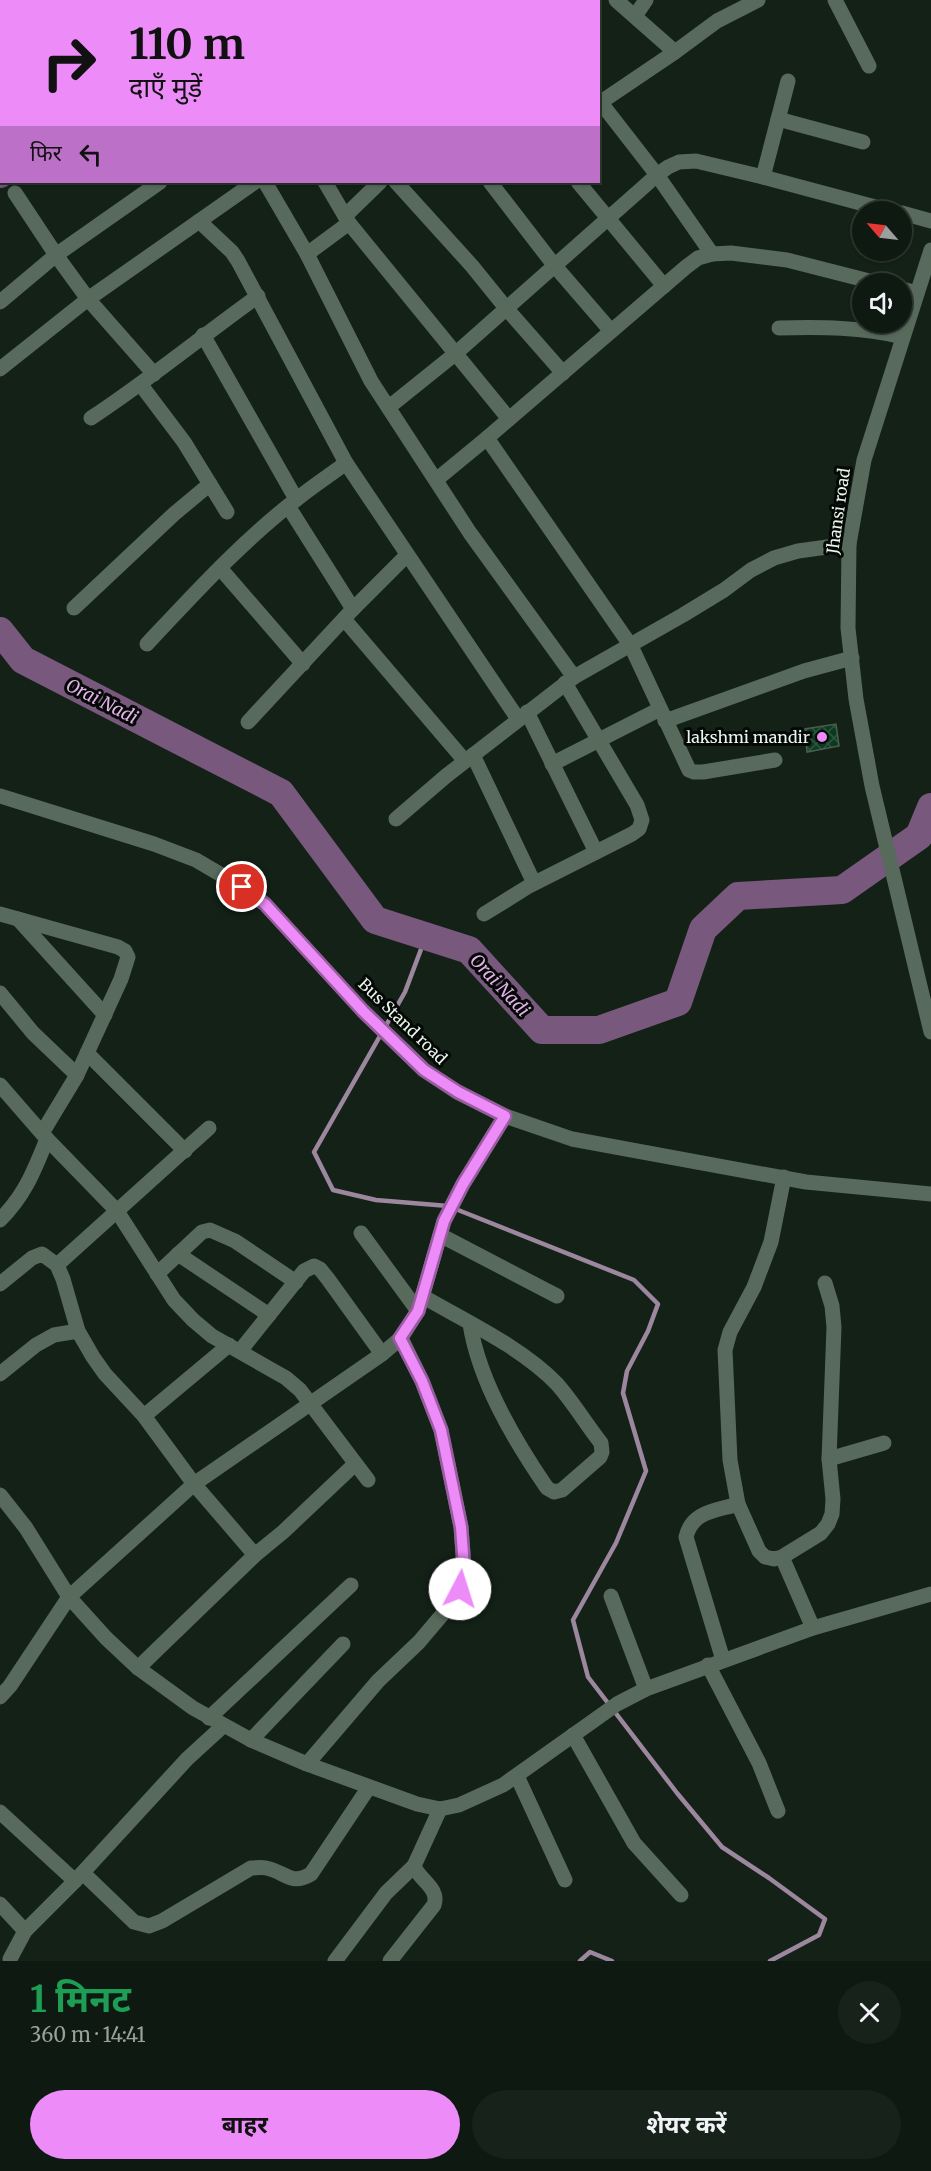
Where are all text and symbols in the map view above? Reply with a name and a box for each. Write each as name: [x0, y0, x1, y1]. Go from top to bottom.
text: 110 m: [129, 18, 245, 70]
icon: right: [30, 24, 108, 102]
text: दाएँ मुड़ें: [129, 70, 202, 104]
icon: left: [74, 138, 107, 171]
text: फिर: [30, 139, 62, 167]
north arrow: [852, 201, 912, 261]
map controls: [852, 201, 912, 333]
button: sound: [852, 273, 912, 333]
street label: Jhansi road: [822, 466, 854, 556]
water label: Orai Nadi: [62, 673, 142, 729]
place label: lakshmi mandir: [686, 727, 810, 747]
marker: lakshmi mandir: [815, 730, 829, 744]
pin: [216, 861, 267, 912]
icon: arrive: [225, 870, 258, 903]
water label: Orai Nadi: [465, 949, 535, 1021]
street label: Bus Stand road: [355, 974, 452, 1068]
position arrow: [428, 1557, 492, 1621]
text: 1 मिनट: [30, 1977, 131, 2022]
button: close: [838, 1981, 901, 2044]
text: 360 m · 14:41: [30, 2022, 146, 2047]
button: बाहर: [30, 2090, 460, 2159]
button: शेयर करें: [472, 2090, 901, 2159]

